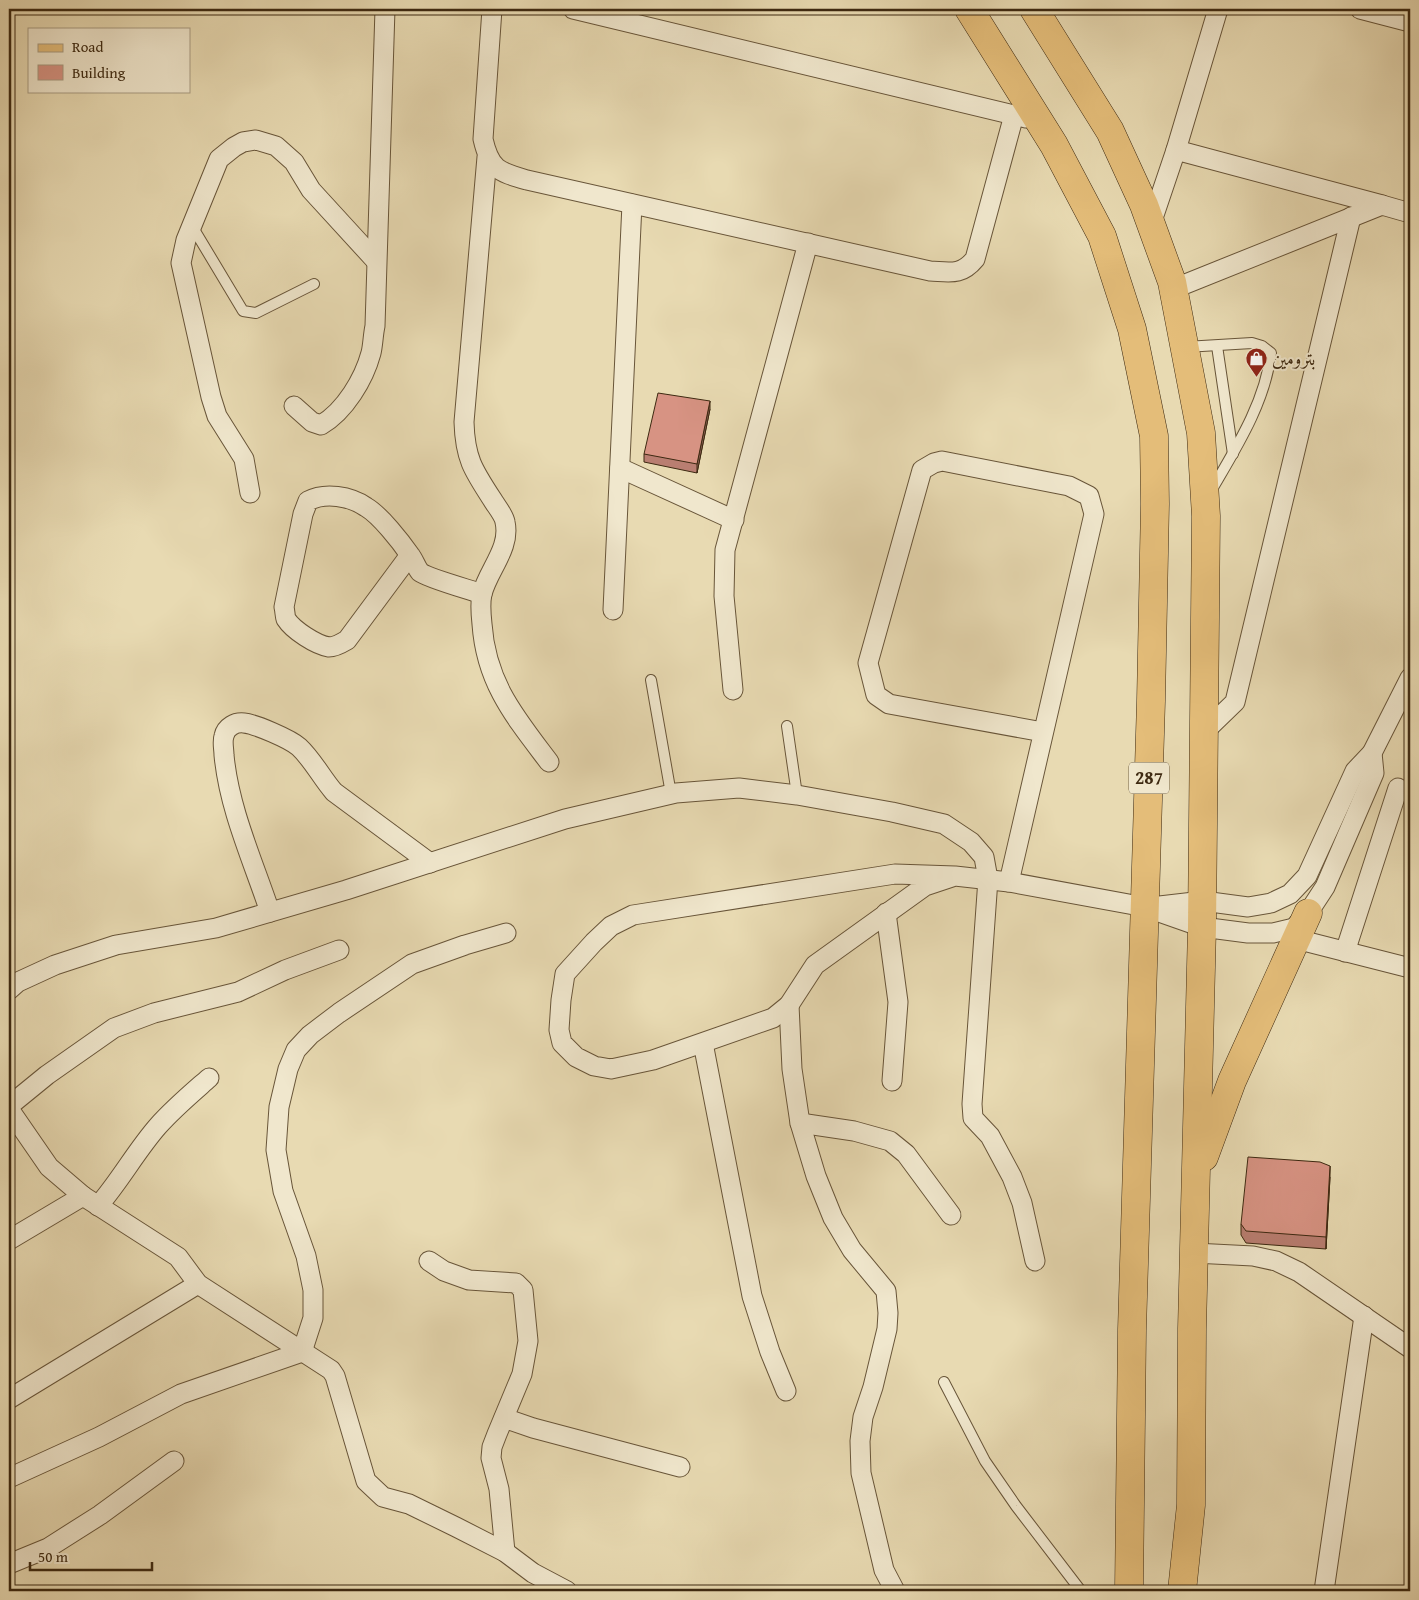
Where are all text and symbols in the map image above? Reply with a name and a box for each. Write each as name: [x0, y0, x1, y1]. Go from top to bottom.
legend: [28, 28, 190, 92]
text: Road: [72, 36, 103, 57]
text: Building: [72, 62, 126, 83]
place label: بترومين: [1272, 344, 1315, 372]
shop icon: بترومين: [1244, 346, 1268, 377]
road number: 287: [1129, 762, 1169, 794]
scale bar: [30, 1540, 152, 1572]
text: 50 m: [38, 1546, 69, 1567]

